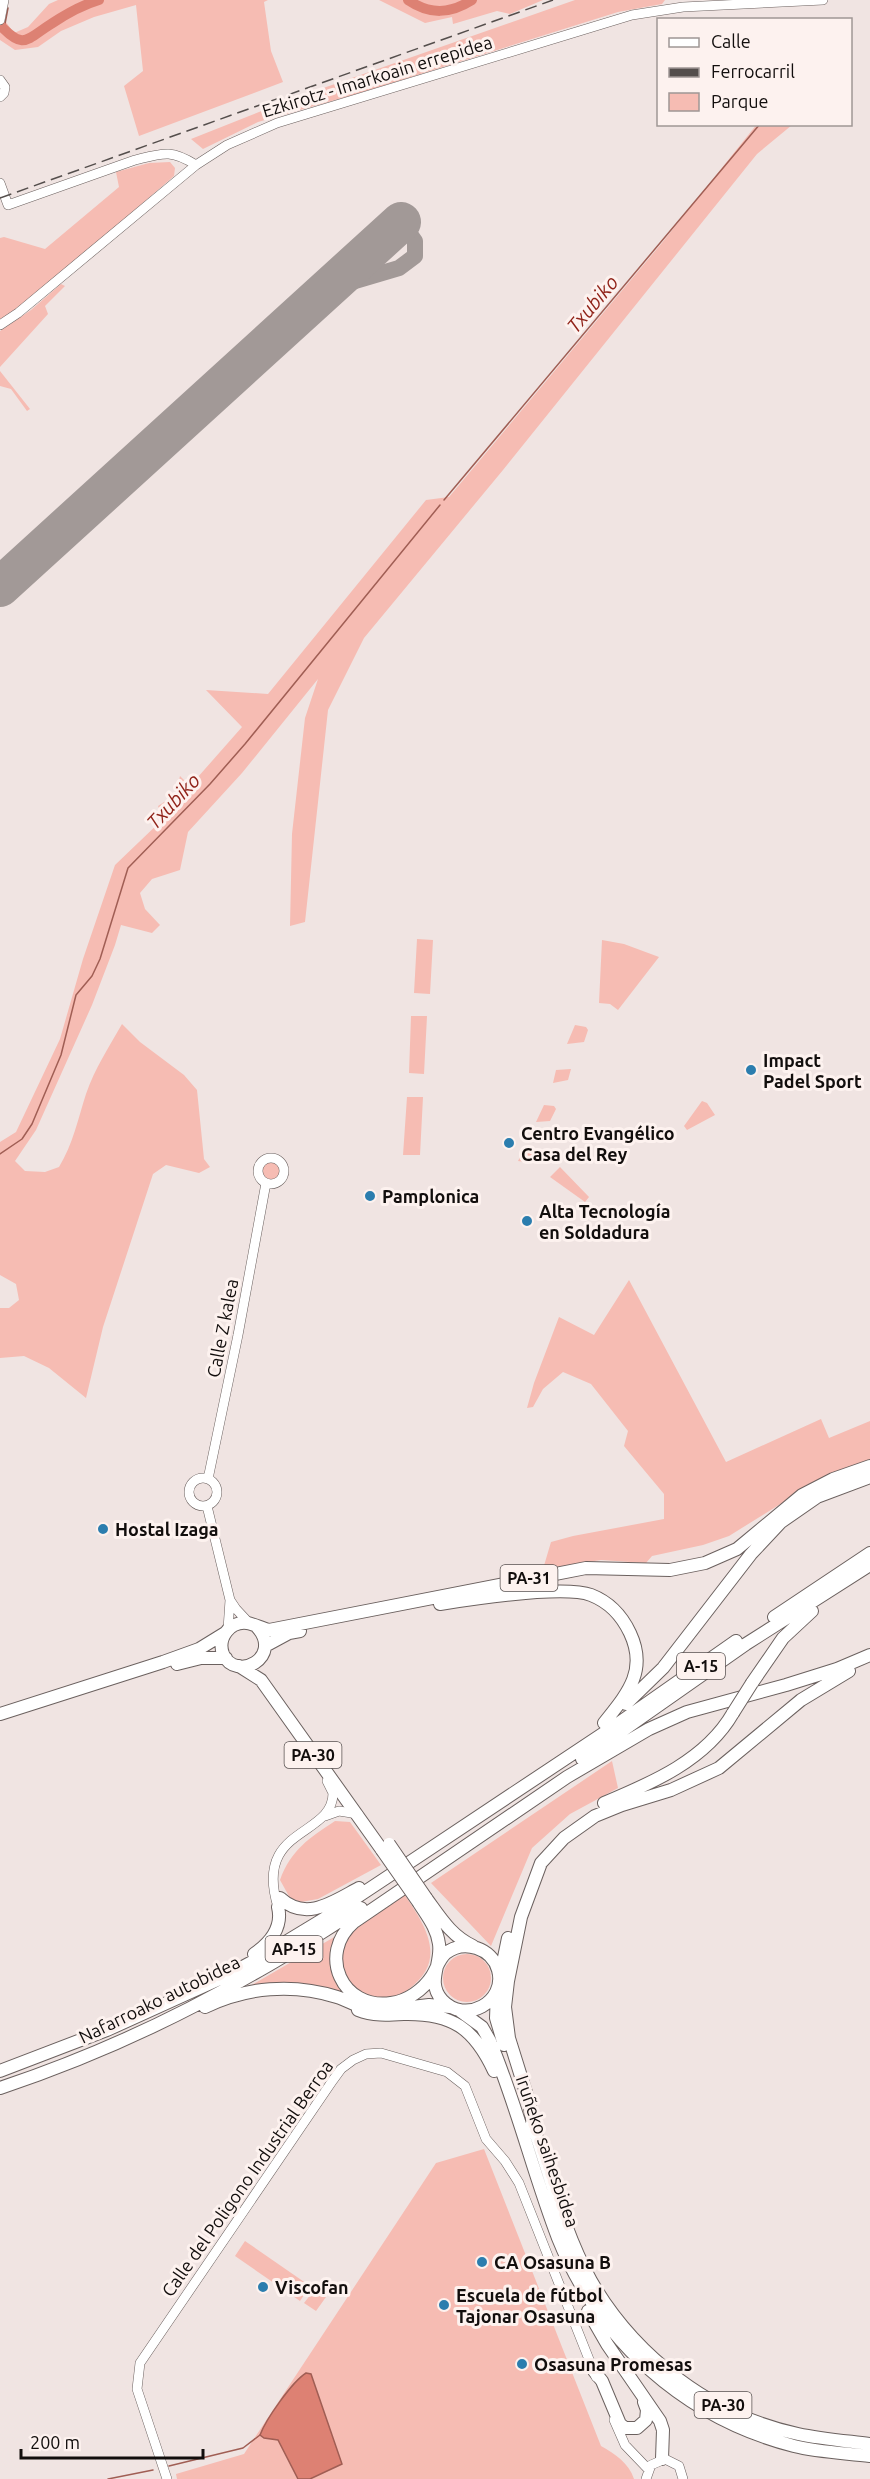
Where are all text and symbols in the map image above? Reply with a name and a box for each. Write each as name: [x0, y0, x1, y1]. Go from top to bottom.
legend: [657, 18, 852, 126]
street label: Ezkirotz - Imarkoain errepidea: [260, 31, 494, 121]
text: Calle: [711, 31, 751, 51]
text: Ferrocarril: [711, 61, 795, 81]
text: Parque: [711, 91, 768, 111]
water label: Txubiko: [562, 271, 623, 337]
water label: Txubiko: [142, 768, 204, 833]
place label: Impact Padel Sport: [763, 1050, 862, 1091]
marker: Impact Padel Sport: [744, 1063, 758, 1077]
place label: Centro Evangélico Casa del Rey: [521, 1123, 675, 1164]
marker: Centro Evangélico Casa del Rey: [502, 1136, 516, 1150]
place label: Pamplonica: [382, 1186, 479, 1206]
marker: Pamplonica: [363, 1189, 377, 1203]
place label: Alta Tecnología en Soldadura: [539, 1201, 670, 1242]
marker: Alta Tecnología en Soldadura: [520, 1214, 534, 1228]
street label: Calle Z kalea: [203, 1277, 241, 1379]
place label: Hostal Izaga: [115, 1519, 219, 1539]
marker: Hostal Izaga: [96, 1522, 110, 1536]
road number: PA-31: [500, 1565, 558, 1591]
road number: A-15: [677, 1653, 725, 1679]
road number: PA-30: [284, 1742, 342, 1768]
road number: AP-15: [266, 1936, 322, 1962]
street label: Nafarroako autobidea: [75, 1951, 243, 2047]
street label: Calle del Poligono Industrial Berroa: [157, 2056, 337, 2300]
street label: Iruñeko saihesbidea: [513, 2072, 583, 2230]
place label: CA Osasuna B: [494, 2252, 611, 2272]
marker: CA Osasuna B: [475, 2255, 489, 2269]
place label: Viscofan: [275, 2277, 349, 2297]
marker: Viscofan: [256, 2280, 270, 2294]
place label: Escuela de fútbol Tajonar Osasuna: [456, 2285, 603, 2326]
marker: Escuela de fútbol Tajonar Osasuna: [437, 2298, 451, 2312]
place label: Osasuna Promesas: [534, 2354, 692, 2374]
marker: Osasuna Promesas: [515, 2357, 529, 2371]
road number: PA-30: [694, 2392, 752, 2418]
scale bar: [21, 2422, 202, 2460]
text: 200 m: [30, 2432, 80, 2452]

